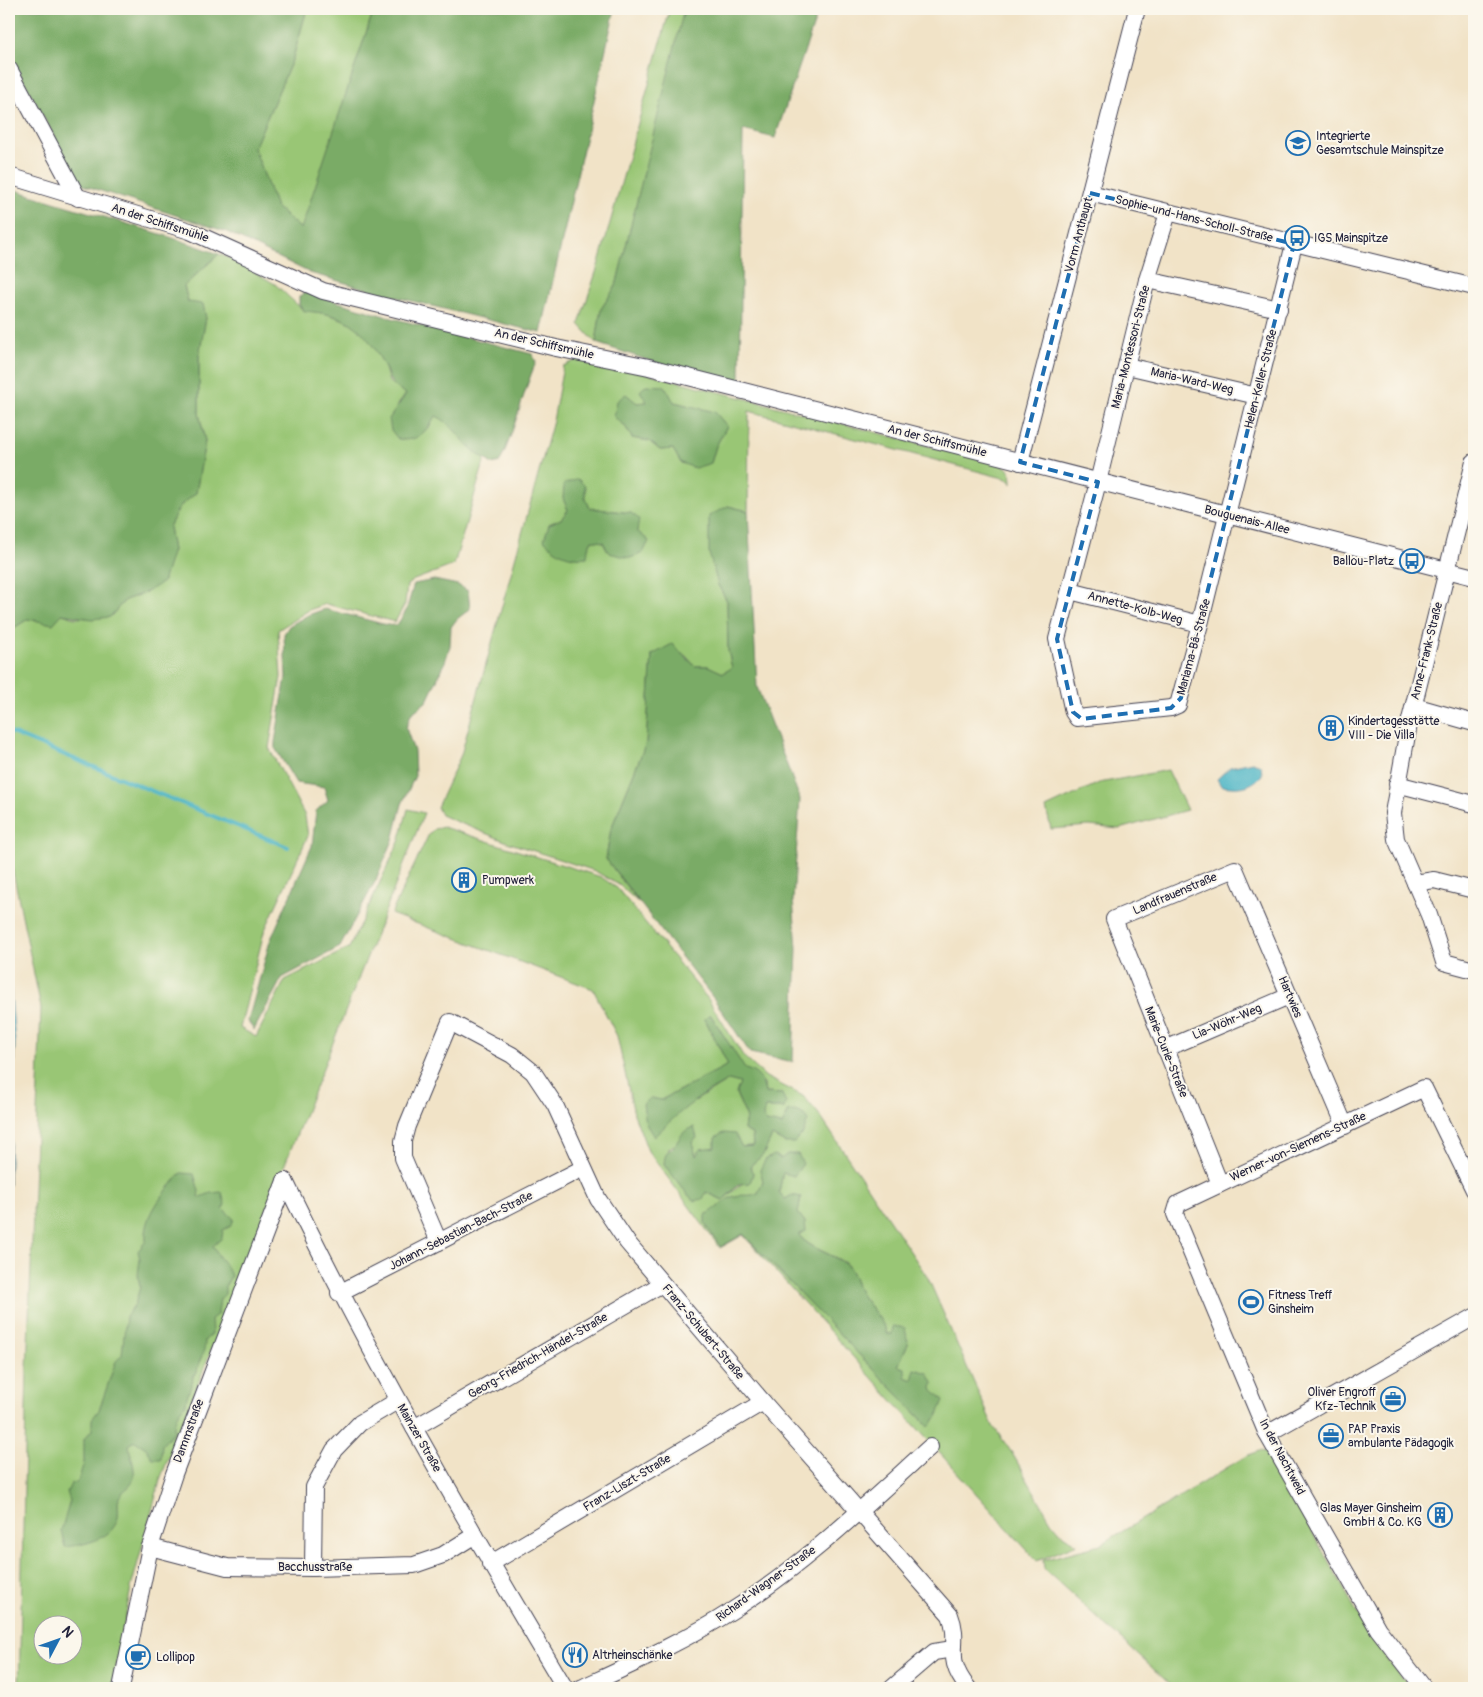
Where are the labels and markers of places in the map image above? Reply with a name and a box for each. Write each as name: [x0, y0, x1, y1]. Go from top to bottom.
place label: Integrierte Gesamtschule Mainspitze: [1316, 129, 1444, 158]
school or university icon: Integrierte Gesamtschule Mainspitze: [1285, 130, 1311, 156]
bus stop icon: IGS Mainspitze: [1284, 225, 1310, 251]
place label: IGS Mainspitze: [1314, 231, 1388, 246]
bus stop icon: Ballou-Platz: [1399, 548, 1425, 574]
place label: Ballou-Platz: [1333, 554, 1394, 569]
place label: Kindertagesstätte VIII - Die Villa: [1348, 714, 1440, 743]
building icon: Kindertagesstätte VIII - Die Villa: [1318, 715, 1344, 741]
building icon: Pumpwerk: [451, 867, 477, 893]
place label: Pumpwerk: [482, 873, 534, 888]
place label: Fitness Treff Ginsheim: [1268, 1288, 1332, 1317]
sports icon: Fitness Treff Ginsheim: [1238, 1289, 1264, 1315]
place label: Oliver Engroff Kfz-Technik: [1307, 1385, 1376, 1414]
office icon: Oliver Engroff Kfz-Technik: [1380, 1386, 1406, 1412]
place label: PAP Praxis ambulante Pädagogik: [1348, 1422, 1454, 1451]
office icon: PAP Praxis ambulante Pädagogik: [1318, 1423, 1344, 1449]
place label: Glas Mayer Ginsheim GmbH & Co. KG: [1320, 1501, 1422, 1530]
building icon: Glas Mayer Ginsheim GmbH & Co. KG: [1427, 1502, 1453, 1528]
restaurant icon: Altrheinschänke: [562, 1642, 588, 1668]
cafe icon: Lollipop: [125, 1644, 151, 1670]
place label: Altrheinschänke: [592, 1648, 672, 1663]
place label: Lollipop: [156, 1650, 195, 1665]

